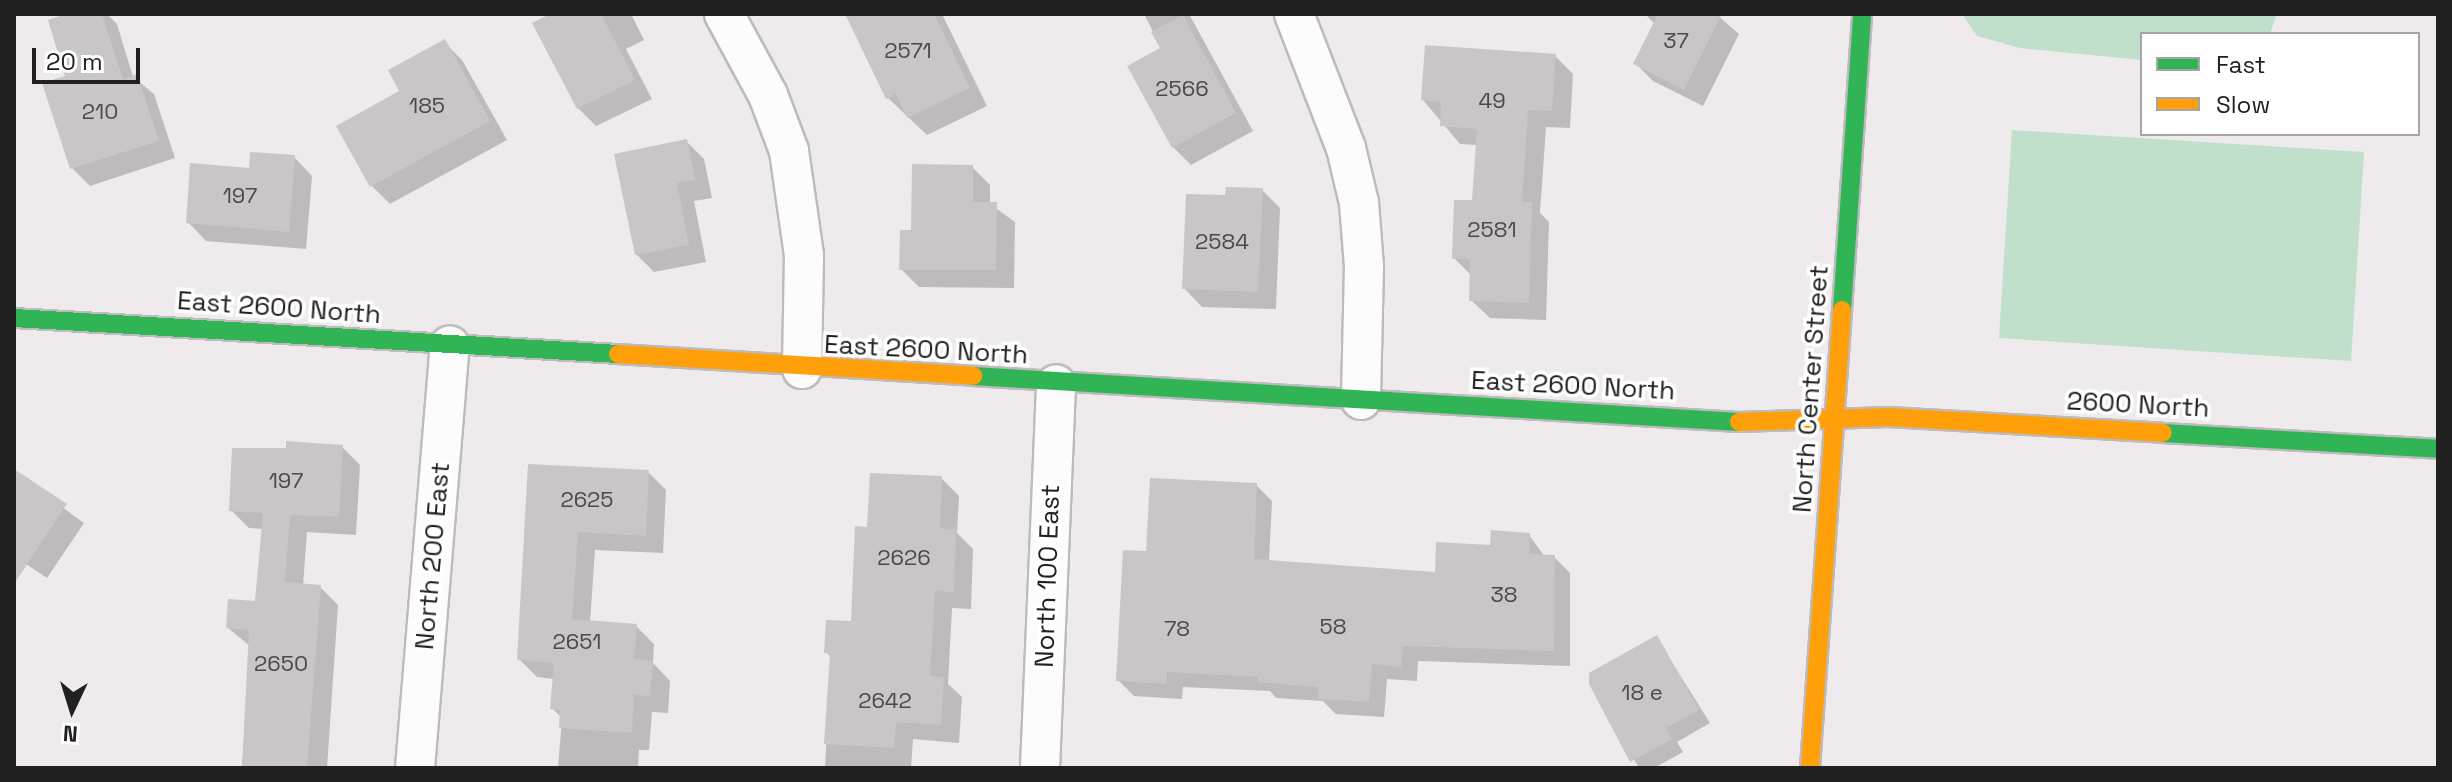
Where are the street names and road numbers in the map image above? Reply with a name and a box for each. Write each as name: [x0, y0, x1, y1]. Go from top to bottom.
street label: North Center Street: [1787, 264, 1835, 514]
street label: East 2600 North: [176, 285, 382, 331]
street label: East 2600 North: [823, 329, 1029, 371]
street label: East 2600 North: [1470, 365, 1676, 407]
street label: 2600 North: [2066, 386, 2210, 424]
street label: North 200 East: [409, 461, 457, 651]
street label: North 100 East: [1029, 484, 1067, 668]

